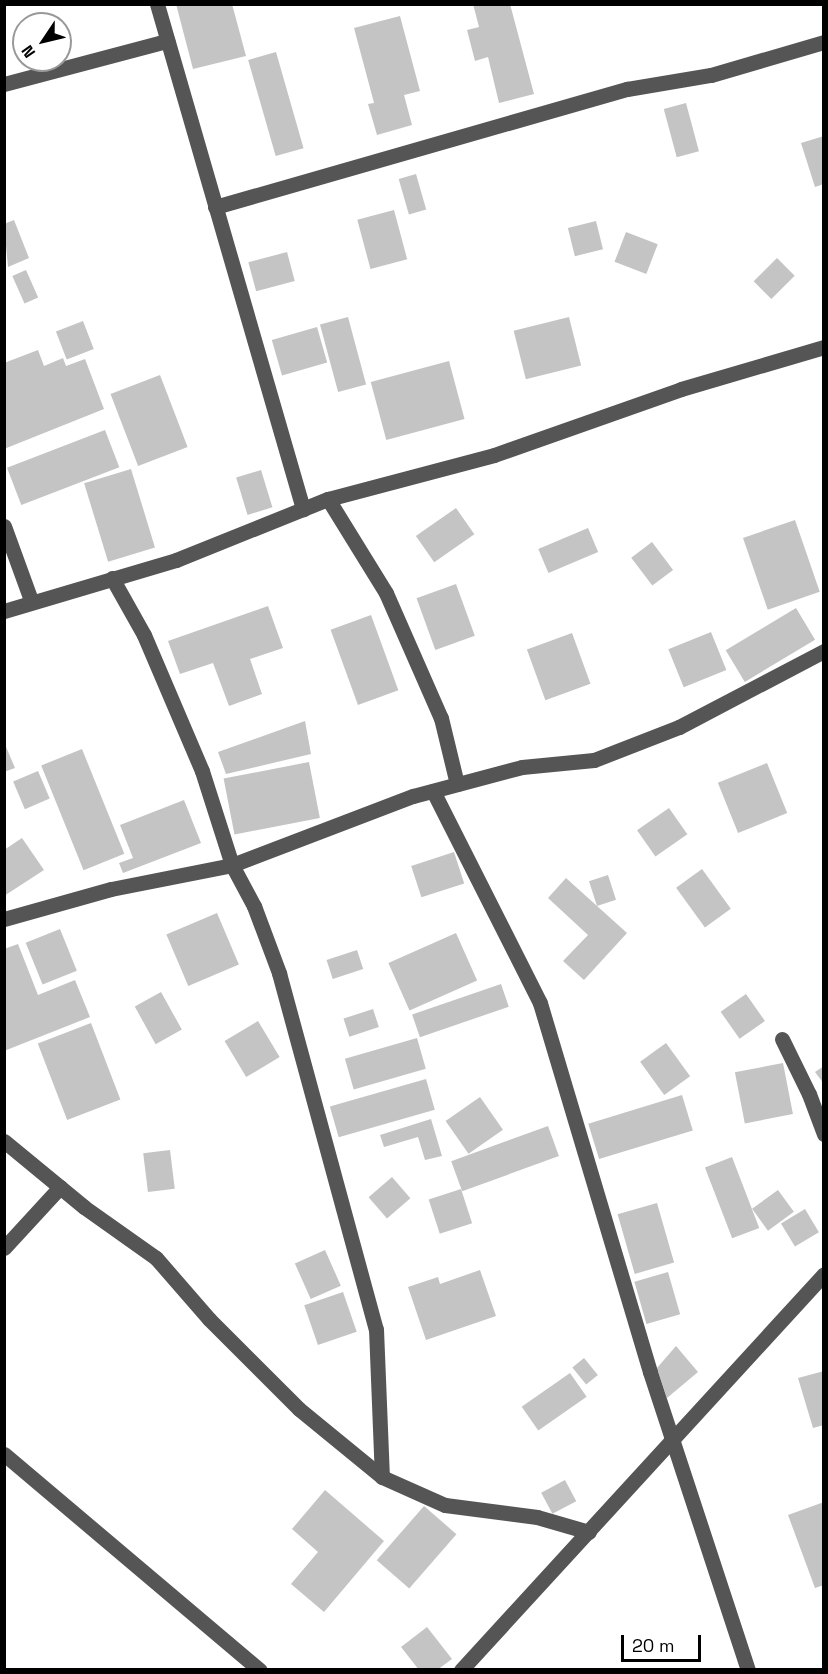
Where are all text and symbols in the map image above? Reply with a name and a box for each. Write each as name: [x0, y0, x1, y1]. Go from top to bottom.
north arrow: [12, 12, 72, 72]
text: N: [17, 41, 40, 62]
scale bar: [624, 1623, 704, 1661]
text: 20 m: [632, 1634, 675, 1657]

